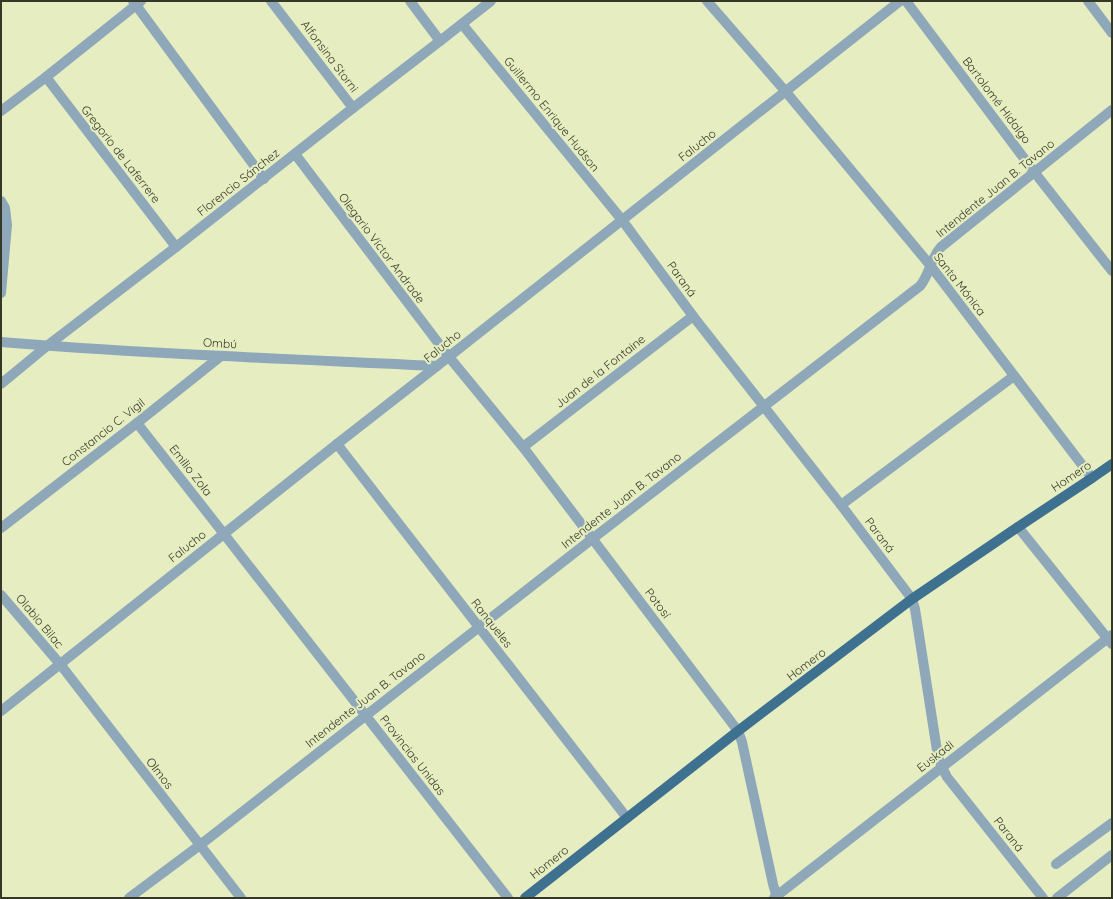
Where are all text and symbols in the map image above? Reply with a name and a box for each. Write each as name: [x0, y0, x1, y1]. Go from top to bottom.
street label: Alfonsina Storni: [298, 17, 362, 95]
street label: Guillermo Enrique Hudson: [501, 53, 603, 175]
street label: Bartolomé Hidalgo: [959, 54, 1035, 146]
street label: Gregorio de Laferrere: [78, 102, 164, 206]
street label: Falucho: [675, 126, 719, 164]
street label: Intendente Juan B. Tavano: [933, 136, 1057, 240]
street label: Florencio Sánchez: [194, 145, 282, 219]
street label: Olegario Víctor Andrade: [335, 190, 429, 306]
street label: Santa Mónica: [931, 250, 989, 318]
street label: Paraná: [664, 258, 700, 300]
street label: Falucho: [420, 326, 464, 366]
street label: Juan de la Fontaine: [552, 331, 648, 411]
street label: Ombú: [203, 335, 237, 351]
street label: Constancio C. Vigil: [58, 395, 148, 469]
street label: Emilio Zola: [166, 441, 216, 499]
street label: Intendente Juan B. Tavano: [558, 448, 684, 552]
street label: Homero: [1048, 457, 1094, 495]
street label: Paraná: [862, 514, 898, 556]
street label: Falucho: [165, 527, 209, 565]
street label: Potosí: [642, 585, 674, 621]
street label: Olabio Bilac: [13, 591, 67, 651]
street label: Ranqueles: [468, 595, 516, 651]
street label: Homero: [783, 644, 829, 684]
street label: Intendente Juan B. Tavano: [302, 647, 428, 751]
street label: Provincias Unidas: [377, 712, 449, 798]
street label: Euskadi: [914, 737, 956, 775]
street label: Olmos: [143, 754, 177, 792]
street label: Paraná: [991, 813, 1027, 855]
street label: Homero: [527, 842, 571, 882]

